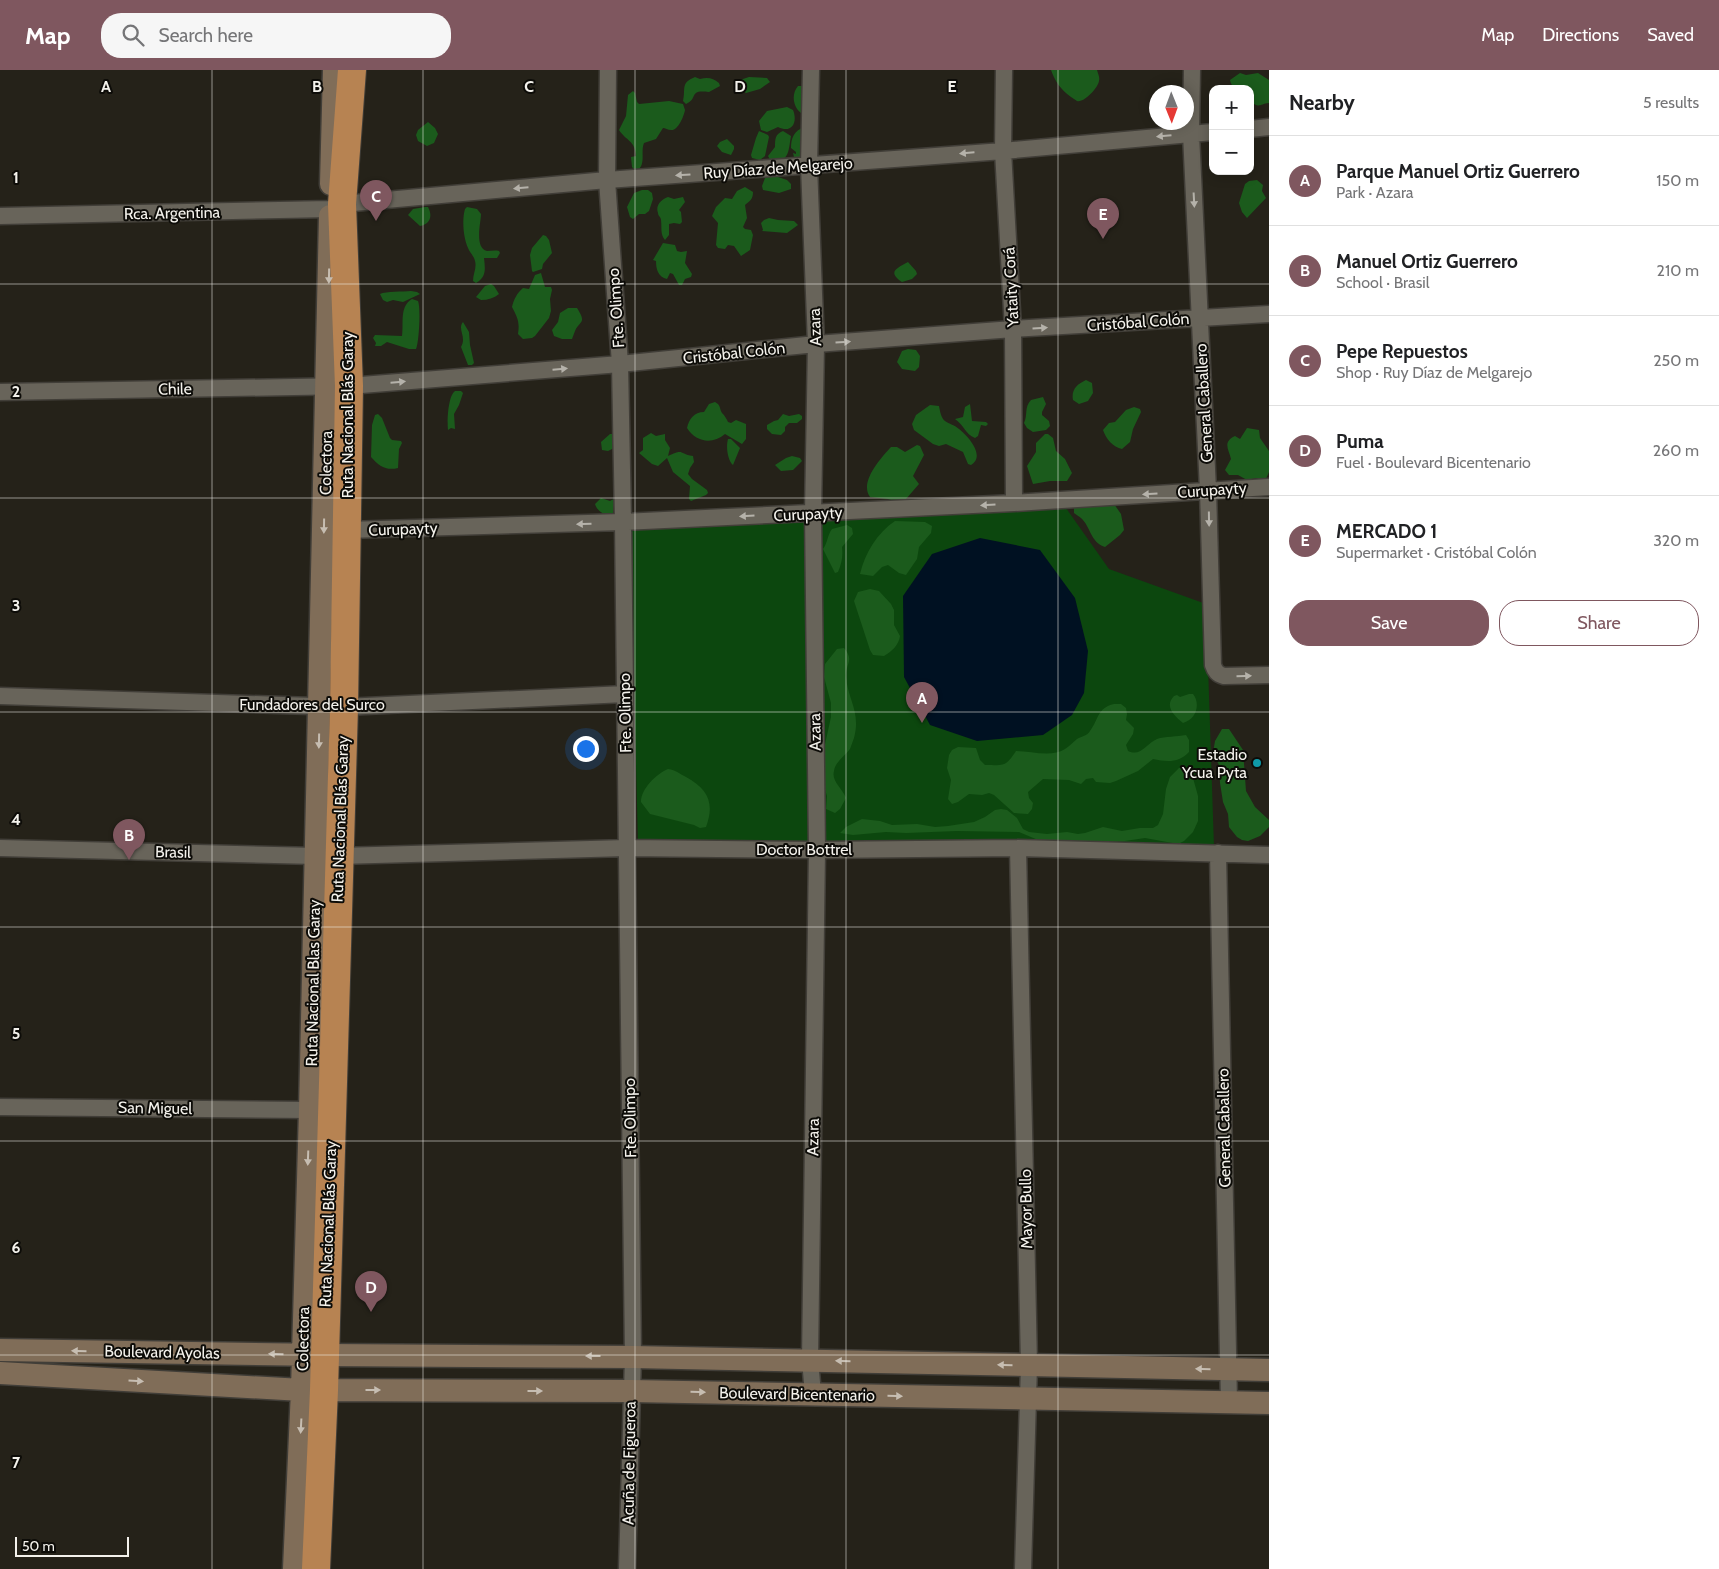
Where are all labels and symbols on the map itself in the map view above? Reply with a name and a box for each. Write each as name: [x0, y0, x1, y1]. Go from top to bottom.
text: A: [101, 77, 111, 96]
text: B: [312, 77, 322, 96]
text: C: [524, 77, 534, 96]
text: D: [734, 77, 746, 96]
text: E: [947, 77, 957, 96]
north arrow: [1149, 85, 1194, 130]
one-way arrow: [1156, 132, 1172, 140]
one-way arrow: [959, 150, 975, 158]
street label: Ruy Díaz de Melgarejo: [703, 153, 853, 183]
text: 1: [13, 168, 19, 187]
one-way arrow: [675, 171, 691, 179]
pin: C: [360, 180, 392, 221]
one-way arrow: [513, 184, 529, 192]
one-way arrow: [1191, 192, 1199, 208]
pin: E: [1087, 198, 1119, 239]
street label: Rca. Argentina: [124, 203, 221, 223]
street label: Yataity Corá: [999, 246, 1023, 329]
street label: Fte. Olimpo: [604, 267, 628, 348]
one-way arrow: [325, 268, 333, 284]
street label: Azara: [805, 308, 825, 346]
street label: Cristóbal Colón: [1086, 309, 1190, 335]
one-way arrow: [1033, 323, 1049, 331]
street label: Ruta Nacional Blás Garay: [338, 332, 357, 498]
street label: Cristóbal Colón: [682, 338, 786, 368]
one-way arrow: [836, 338, 852, 346]
street label: General Caballero: [1191, 343, 1217, 463]
one-way arrow: [552, 365, 568, 373]
one-way arrow: [390, 378, 406, 386]
street label: Chile: [158, 379, 192, 399]
text: 2: [12, 382, 20, 401]
street label: Colectora: [316, 430, 336, 495]
street label: Curupayty: [1177, 478, 1247, 502]
one-way arrow: [1142, 491, 1158, 499]
one-way arrow: [980, 501, 996, 509]
street label: Curupayty: [773, 503, 843, 525]
one-way arrow: [1205, 512, 1213, 528]
one-way arrow: [738, 513, 754, 521]
one-way arrow: [320, 518, 328, 534]
street label: Curupayty: [368, 518, 438, 540]
one-way arrow: [576, 520, 592, 528]
text: 3: [12, 596, 20, 615]
one-way arrow: [1236, 671, 1252, 679]
street label: Fte. Olimpo: [615, 673, 635, 753]
pin: A: [906, 682, 938, 723]
street label: Fundadores del Surco: [239, 695, 385, 714]
street label: Azara: [805, 713, 825, 751]
one-way arrow: [315, 733, 323, 749]
street label: Ruta Nacional Blás Garay: [328, 735, 352, 903]
your location: [573, 736, 599, 762]
place label: Estadio Ycua Pyta: [1181, 745, 1247, 782]
marker: Estadio Ycua Pyta: [1251, 757, 1263, 769]
text: 4: [11, 810, 21, 829]
pin: B: [113, 819, 145, 860]
street label: Doctor Bottrel: [756, 840, 852, 859]
street label: Brasil: [155, 842, 191, 862]
street label: Ruta Nacional Blas Garay: [302, 899, 324, 1067]
text: 5: [12, 1024, 20, 1043]
street label: General Caballero: [1213, 1068, 1235, 1188]
street label: Fte. Olimpo: [620, 1078, 640, 1158]
street label: San Miguel: [118, 1098, 192, 1118]
street label: Azara: [803, 1118, 823, 1156]
street label: Ruta Nacional Blás Garay: [316, 1140, 340, 1308]
one-way arrow: [304, 1151, 312, 1167]
street label: Mayor Bullo: [1016, 1169, 1036, 1249]
text: 6: [12, 1238, 21, 1257]
pin: D: [355, 1271, 387, 1312]
street label: Colectora: [293, 1306, 313, 1371]
street label: Boulevard Ayolas: [104, 1341, 220, 1363]
one-way arrow: [70, 1347, 86, 1355]
one-way arrow: [268, 1350, 284, 1358]
one-way arrow: [585, 1352, 601, 1360]
one-way arrow: [835, 1357, 851, 1365]
one-way arrow: [997, 1360, 1013, 1368]
one-way arrow: [1195, 1365, 1211, 1373]
one-way arrow: [128, 1377, 144, 1385]
street label: Boulevard Bicentenario: [719, 1383, 875, 1405]
one-way arrow: [365, 1386, 381, 1394]
one-way arrow: [528, 1387, 544, 1395]
one-way arrow: [690, 1388, 706, 1396]
one-way arrow: [888, 1392, 904, 1400]
street label: Acuña de Figueroa: [618, 1401, 640, 1525]
one-way arrow: [296, 1418, 304, 1434]
text: 7: [12, 1453, 21, 1472]
scale bar: [15, 1534, 129, 1557]

